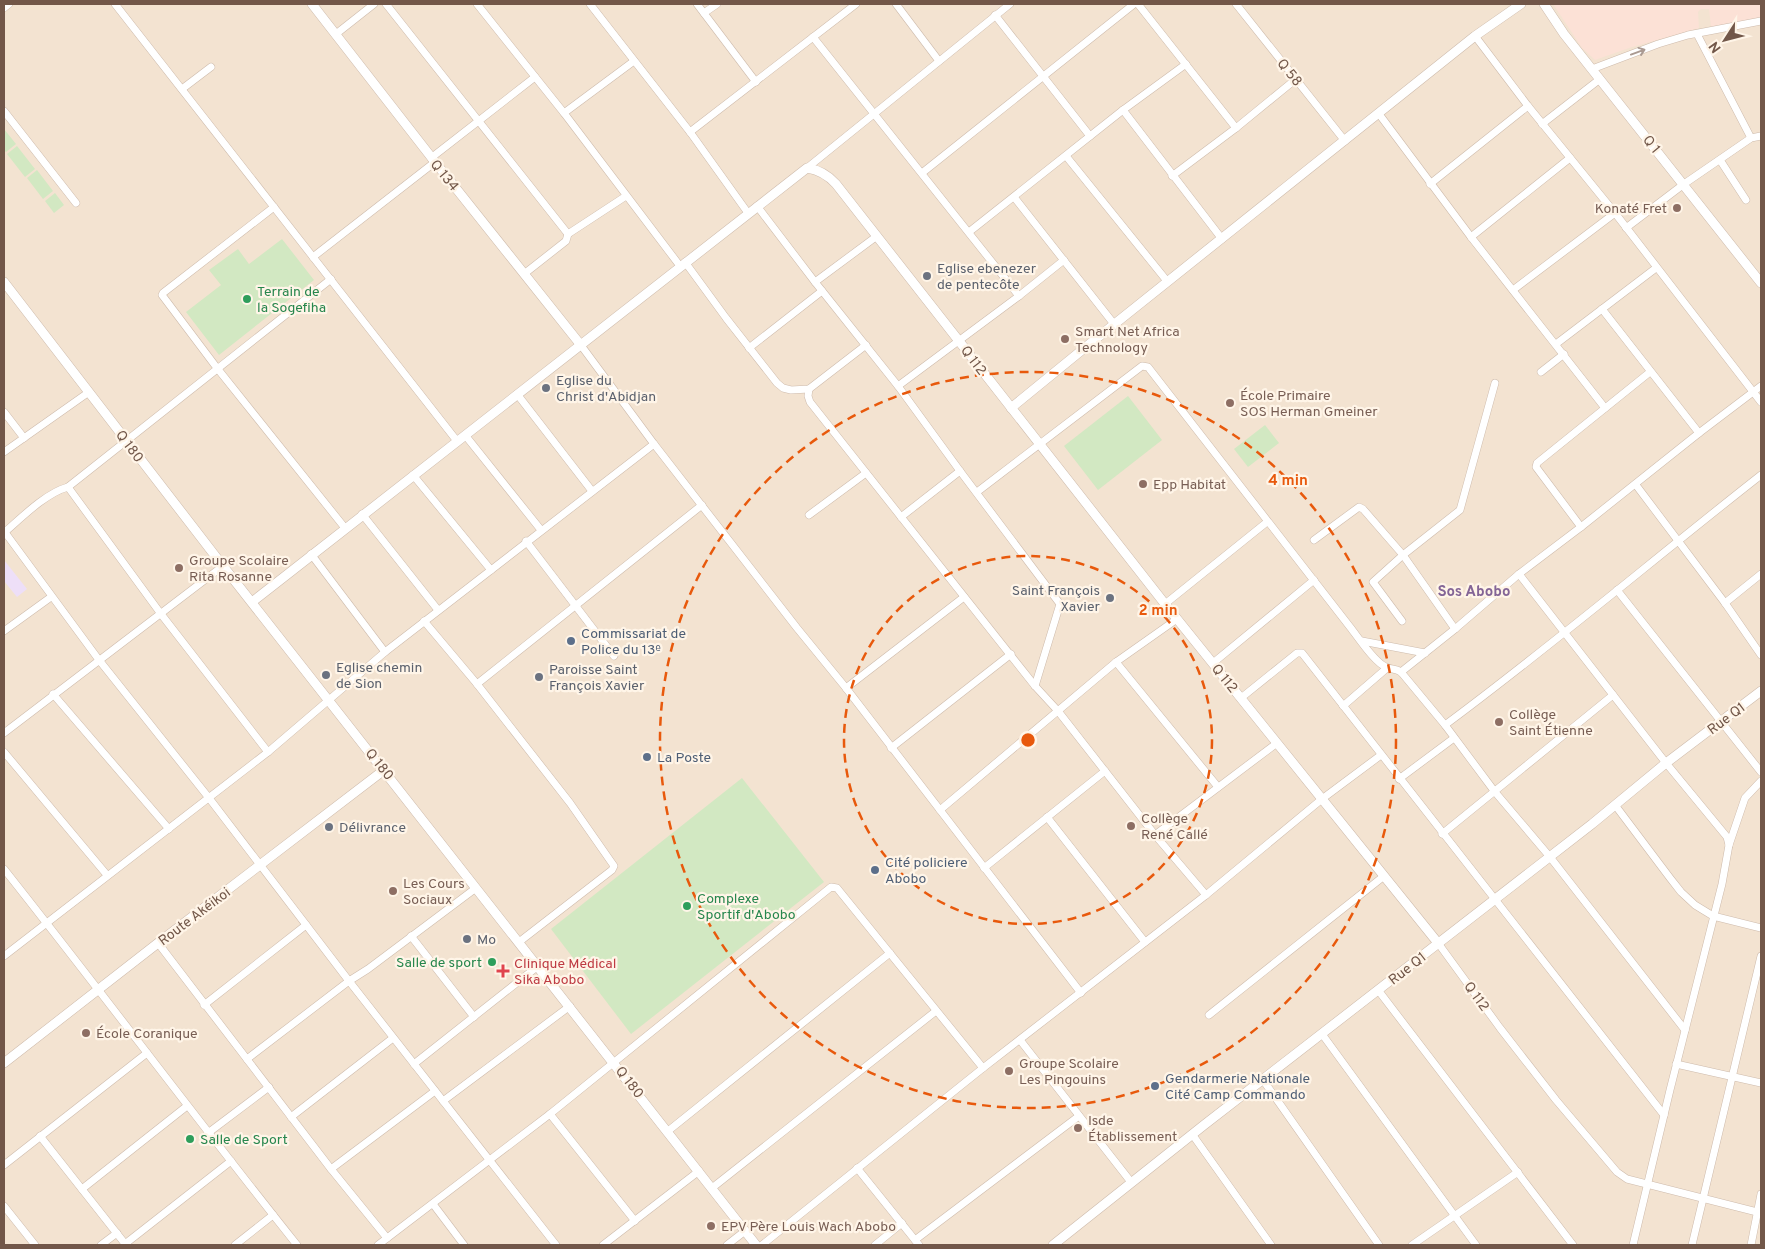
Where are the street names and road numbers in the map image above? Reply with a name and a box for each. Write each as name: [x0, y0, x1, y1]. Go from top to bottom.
street label: Q 58: [1273, 56, 1305, 90]
street label: Q 1: [1638, 132, 1663, 158]
street label: Q 134: [426, 157, 462, 195]
street label: Q 112: [956, 343, 989, 379]
street label: Q 180: [111, 427, 146, 466]
street label: Q 112: [1207, 661, 1241, 697]
street label: Rue Q1: [1705, 699, 1749, 739]
street label: Q 180: [361, 746, 397, 784]
street label: Route Akéikoi: [155, 885, 234, 950]
street label: Rue Q1: [1386, 949, 1430, 989]
street label: Q 112: [1459, 979, 1492, 1015]
street label: Q 180: [611, 1063, 647, 1102]

